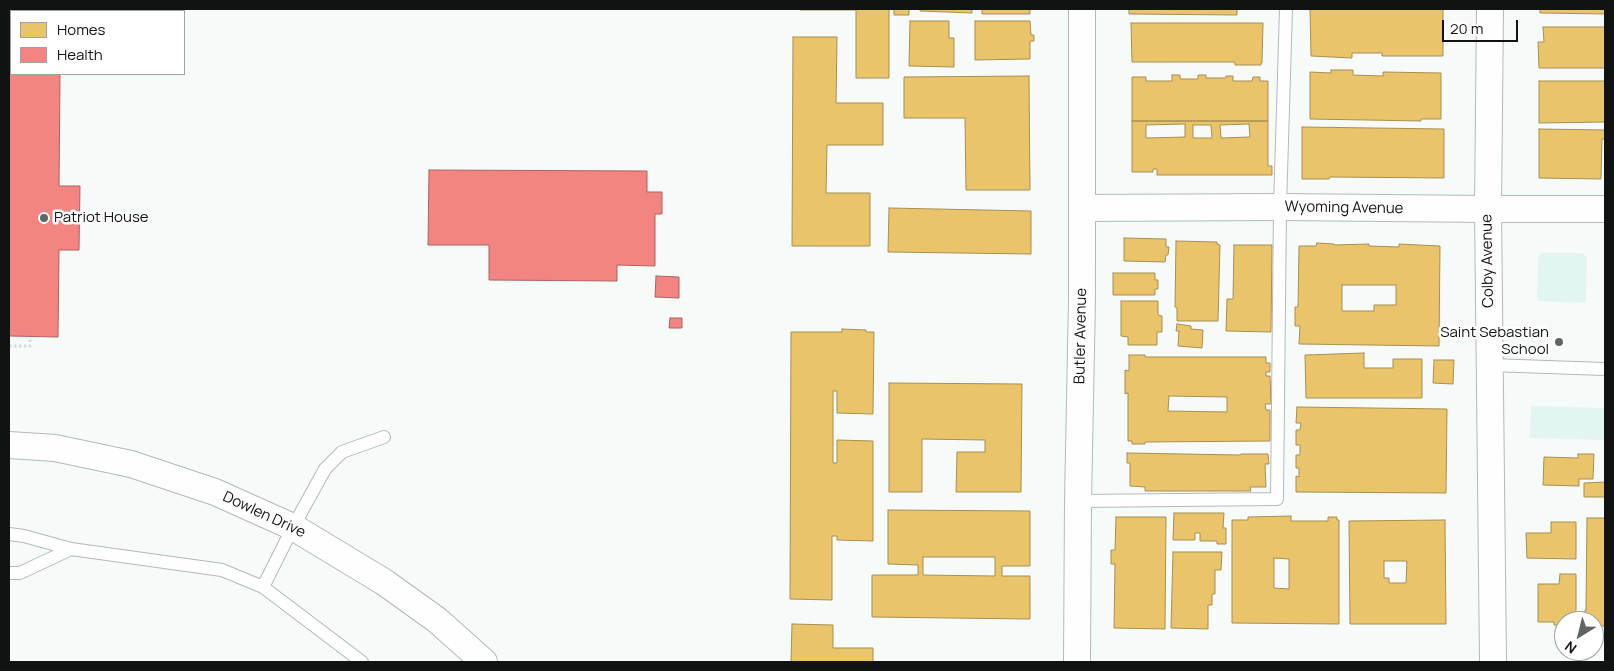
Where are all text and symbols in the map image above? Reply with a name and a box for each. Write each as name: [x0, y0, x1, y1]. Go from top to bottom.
legend: [10, 10, 185, 75]
scale bar: [1444, 10, 1520, 42]
text: 20 m: [1450, 18, 1483, 39]
text: Homes: [57, 19, 105, 40]
text: Health: [57, 44, 103, 65]
street label: Wyoming Avenue: [1284, 198, 1404, 218]
place label: Patriot House: [54, 209, 149, 227]
marker: Patriot House: [38, 212, 50, 224]
street label: Colby Avenue: [1478, 214, 1498, 308]
street label: Butler Avenue: [1071, 288, 1091, 384]
place label: Saint Sebastian School: [1440, 324, 1549, 359]
marker: Saint Sebastian School: [1553, 336, 1565, 348]
street label: Dowlen Drive: [220, 488, 308, 542]
north arrow: [1554, 611, 1604, 661]
text: N: [1561, 637, 1580, 658]

